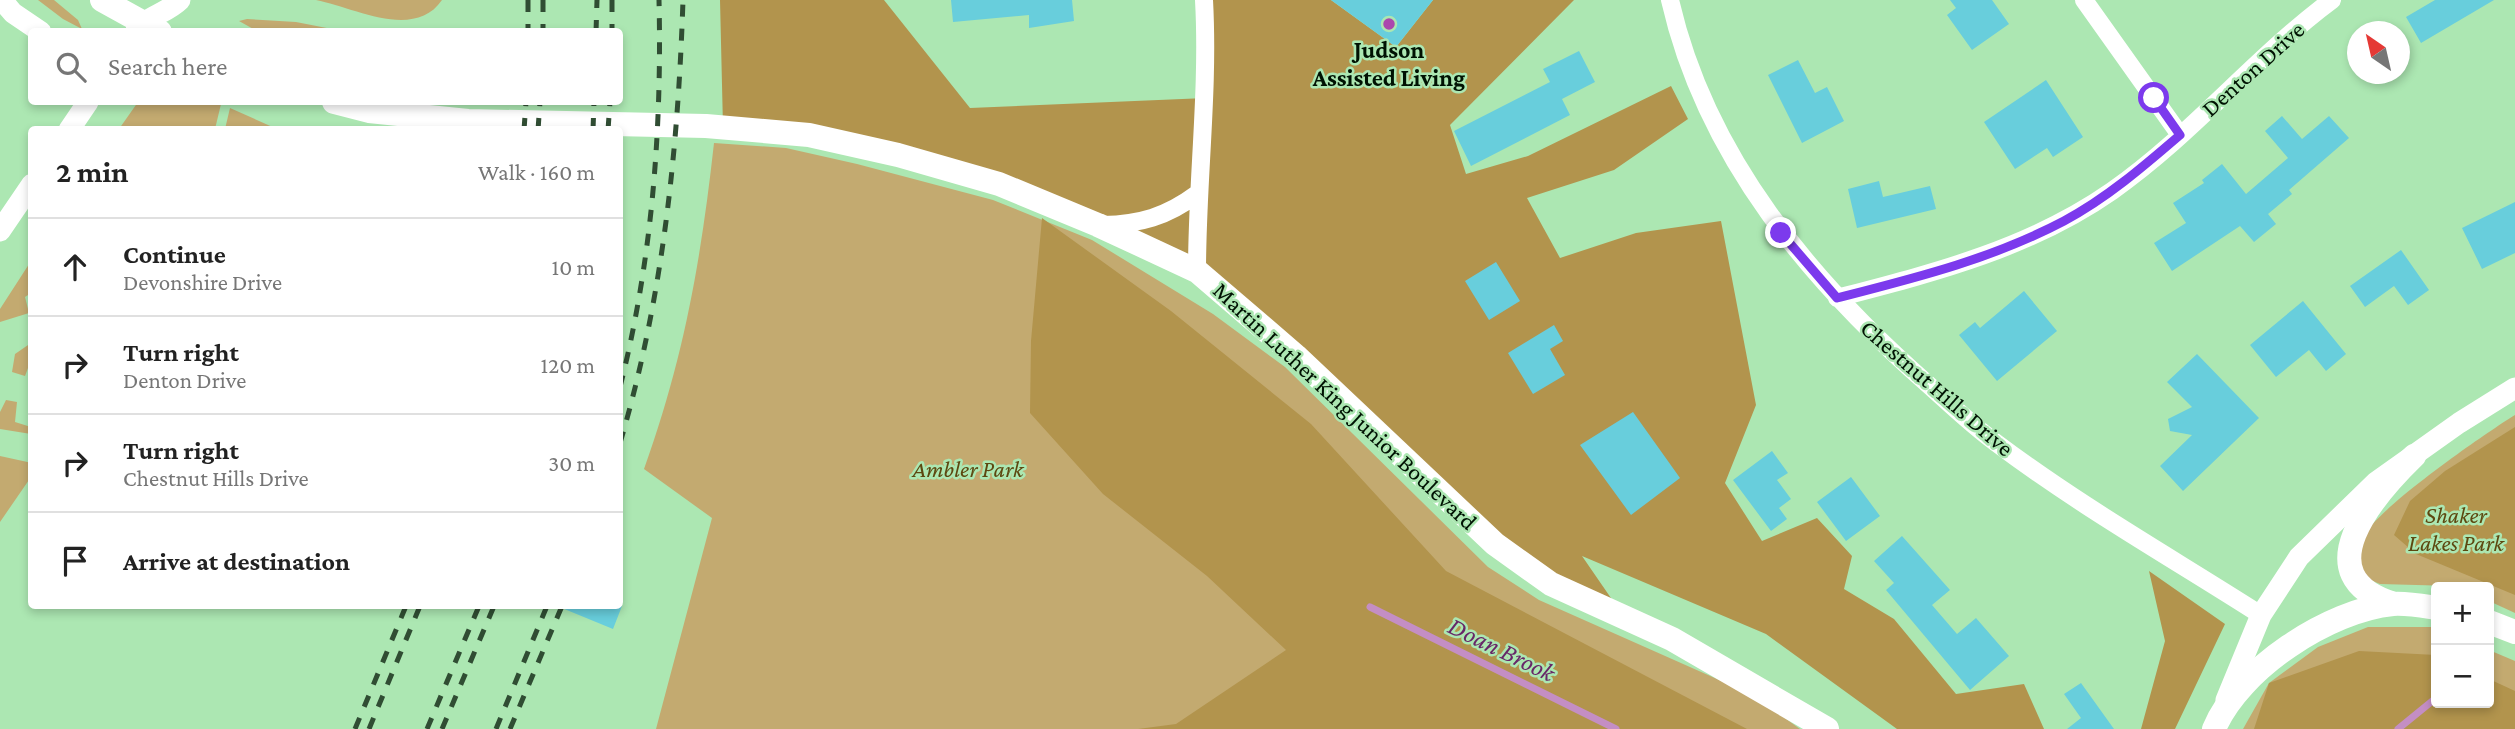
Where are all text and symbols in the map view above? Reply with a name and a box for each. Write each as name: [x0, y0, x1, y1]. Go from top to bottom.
marker: Judson Assisted Living: [1381, 16, 1397, 32]
street label: Denton Drive: [2196, 16, 2310, 122]
north arrow: [2347, 21, 2410, 84]
search box: [28, 28, 623, 105]
place label: Judson Assisted Living: [1312, 36, 1465, 91]
icon: search: [52, 48, 90, 86]
text: Search here: [108, 52, 227, 81]
route start: [2138, 82, 2169, 113]
text: 2 min: [56, 155, 128, 188]
text: Walk · 160 m: [478, 159, 595, 185]
route end: [1765, 217, 1796, 248]
text: Continue: [123, 240, 226, 269]
icon: ahead: [56, 248, 94, 286]
text: 10 m: [552, 254, 595, 280]
text: Devonshire Drive: [123, 269, 282, 295]
street label: Martin Luther King Junior Boulevard: [1208, 276, 1483, 535]
street label: Chestnut Hills Drive: [1855, 314, 2019, 461]
text: Turn right: [123, 338, 239, 367]
icon: right: [56, 346, 94, 384]
text: 120 m: [541, 352, 595, 378]
text: Denton Drive: [123, 367, 246, 393]
text: Turn right: [123, 436, 239, 465]
icon: right: [56, 444, 94, 482]
text: 30 m: [548, 450, 595, 476]
park label: Ambler Park: [911, 455, 1025, 482]
text: Chestnut Hills Drive: [123, 465, 309, 491]
park label: Shaker Lakes Park: [2408, 501, 2506, 556]
icon: arrive: [56, 542, 94, 580]
text: Arrive at destination: [123, 547, 350, 576]
map controls: [2431, 582, 2494, 708]
button: +: [2431, 582, 2494, 645]
water label: Doan Brook: [1444, 611, 1561, 688]
button: −: [2431, 645, 2494, 708]

